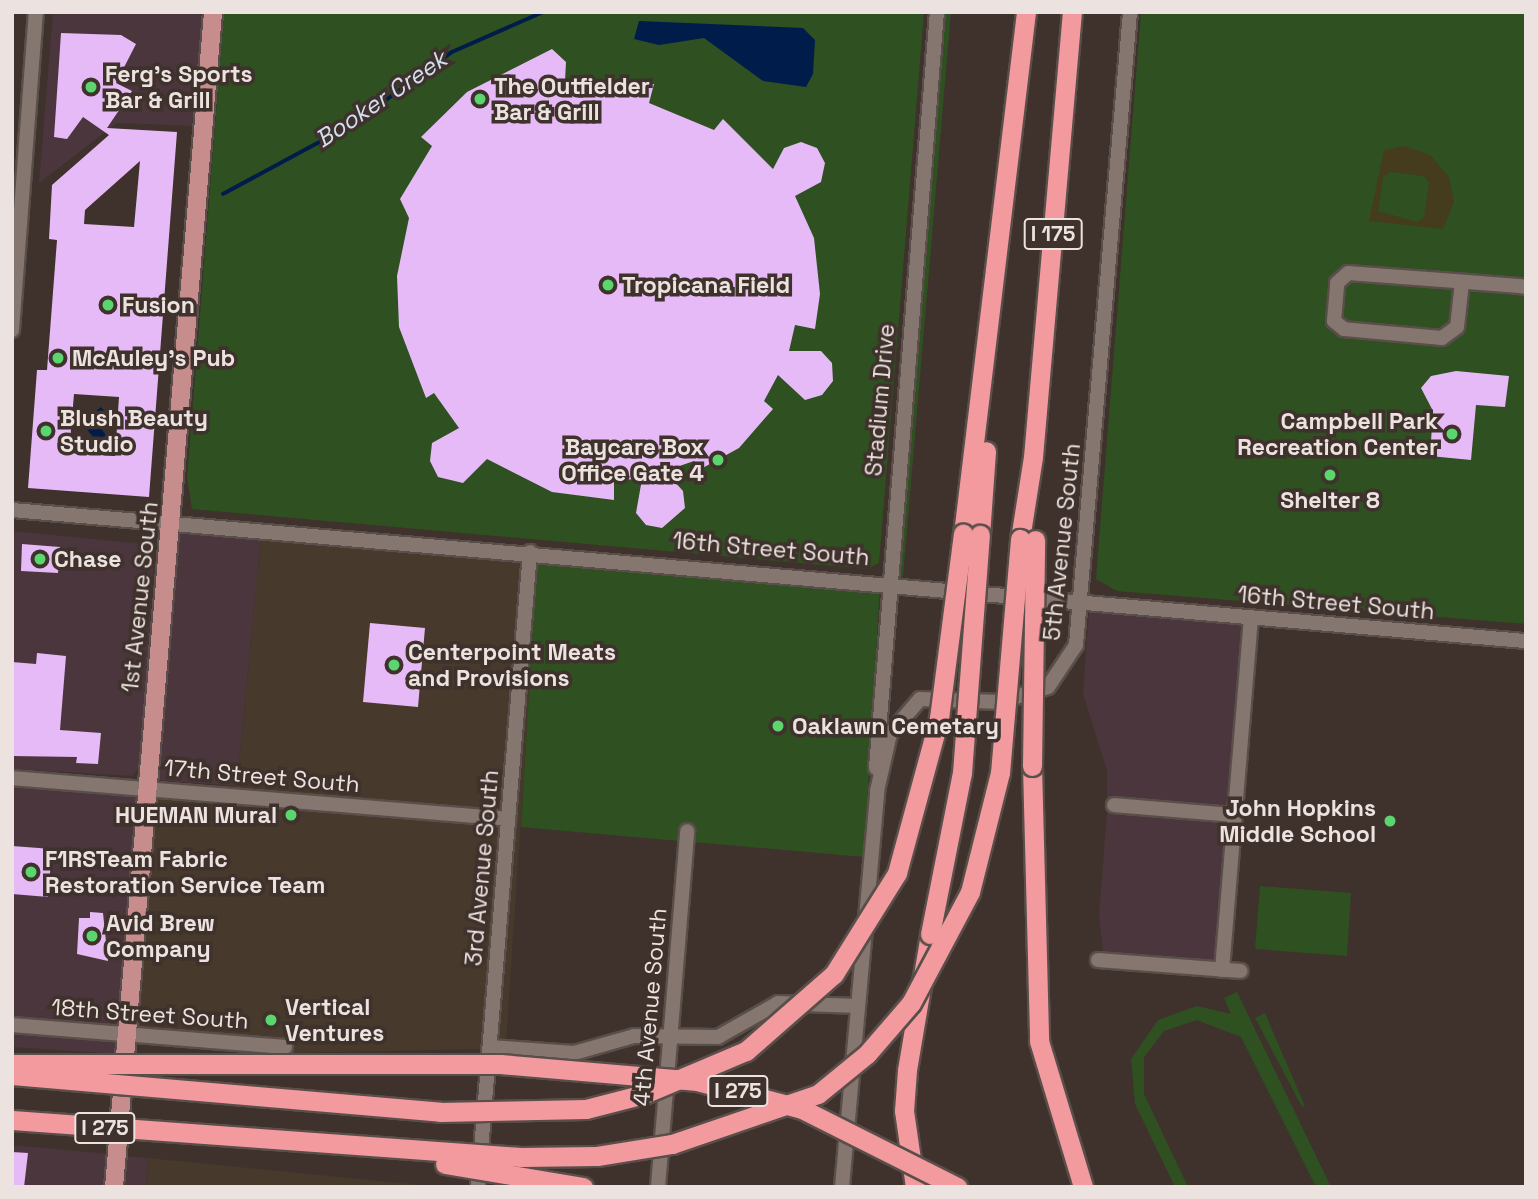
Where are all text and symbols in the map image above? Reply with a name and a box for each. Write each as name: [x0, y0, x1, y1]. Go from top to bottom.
water label: Booker Creek: [310, 44, 452, 154]
place label: Ferg's Sports Bar & Grill: [105, 60, 253, 114]
place label: The Outfielder Bar & Grill: [494, 72, 650, 126]
marker: Ferg's Sports Bar & Grill: [83, 79, 99, 95]
marker: The Outfielder Bar & Grill: [472, 91, 488, 107]
road number: I 175: [1023, 216, 1083, 252]
place label: Tropicana Field: [622, 271, 790, 299]
marker: Tropicana Field: [600, 277, 616, 293]
place label: Fusion: [122, 291, 195, 319]
marker: Fusion: [100, 297, 116, 313]
street label: Stadium Drive: [860, 323, 900, 477]
place label: McAuley's Pub: [72, 344, 235, 372]
marker: McAuley's Pub: [50, 350, 66, 366]
place label: Blush Beauty Studio: [60, 404, 208, 458]
place label: Campbell Park Recreation Center: [1237, 407, 1438, 461]
marker: Blush Beauty Studio: [38, 423, 54, 439]
marker: Campbell Park Recreation Center: [1444, 426, 1460, 442]
place label: Baycare Box Office Gate 4: [561, 433, 704, 487]
street label: 5th Avenue South: [1038, 442, 1086, 642]
marker: Baycare Box Office Gate 4: [710, 452, 726, 468]
marker: Shelter 8: [1322, 467, 1338, 483]
place label: Shelter 8: [1280, 486, 1380, 514]
street label: 1st Avenue South: [116, 500, 164, 694]
street label: 16th Street South: [671, 527, 871, 571]
place label: Chase: [54, 545, 122, 573]
marker: Chase: [32, 551, 48, 567]
street label: 16th Street South: [1236, 581, 1436, 625]
place label: Centerpoint Meats and Provisions: [408, 638, 616, 692]
marker: Centerpoint Meats and Provisions: [386, 657, 402, 673]
place label: Oaklawn Cemetary: [792, 712, 999, 740]
marker: Oaklawn Cemetary: [770, 718, 786, 734]
street label: 17th Street South: [163, 754, 361, 798]
street label: 3rd Avenue South: [460, 769, 504, 967]
place label: John Hopkins Middle School: [1219, 794, 1376, 848]
place label: HUEMAN Mural: [115, 801, 277, 829]
marker: HUEMAN Mural: [283, 807, 299, 823]
marker: John Hopkins Middle School: [1382, 813, 1398, 829]
place label: F1RSTeam Fabric Restoration Service Team: [45, 845, 326, 899]
marker: F1RSTeam Fabric Restoration Service Team: [23, 864, 39, 880]
street label: 4th Avenue South: [628, 907, 672, 1107]
place label: Avid Brew Company: [106, 909, 215, 963]
marker: Avid Brew Company: [84, 928, 100, 944]
street label: 18th Street South: [50, 993, 250, 1035]
place label: Vertical Ventures: [285, 993, 384, 1047]
marker: Vertical Ventures: [263, 1012, 279, 1028]
road number: I 275: [706, 1074, 770, 1108]
road number: I 275: [74, 1110, 136, 1146]

